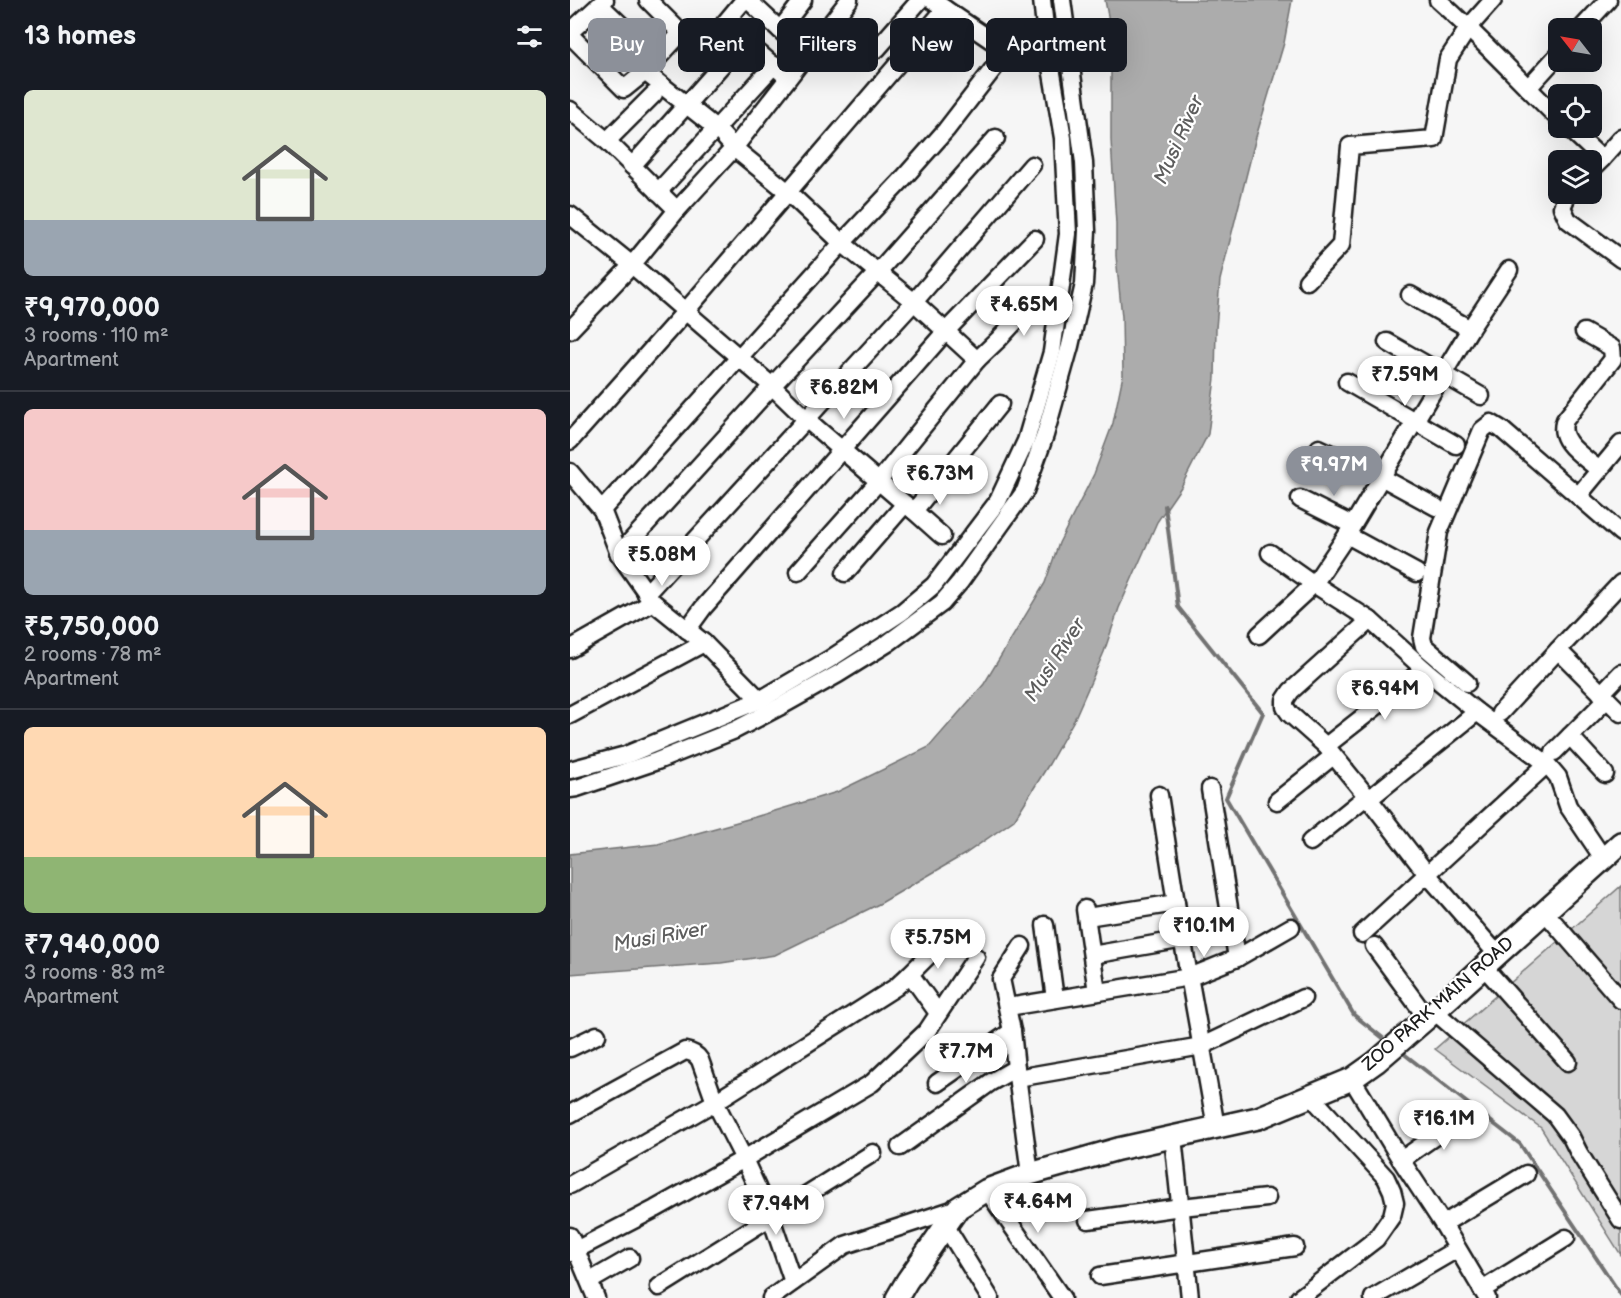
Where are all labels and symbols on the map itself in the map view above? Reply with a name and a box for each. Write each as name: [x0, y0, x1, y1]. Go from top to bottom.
north arrow: [1548, 18, 1602, 72]
water label: Musi River: [1149, 90, 1210, 188]
pin: ₹4.65M: [975, 286, 1073, 337]
pin: ₹7.59M: [1356, 356, 1454, 407]
pin: ₹6.82M: [795, 369, 893, 420]
pin: ₹9.97M: [1285, 446, 1383, 497]
pin: ₹6.73M: [891, 455, 989, 506]
pin: ₹5.08M: [613, 536, 711, 587]
water label: Musi River: [1019, 612, 1092, 706]
pin: ₹6.94M: [1336, 670, 1434, 721]
pin: ₹10.1M: [1155, 907, 1253, 958]
water label: Musi River: [611, 917, 710, 957]
pin: ₹5.75M: [889, 919, 987, 970]
street label: ZOO PARK MAIN ROAD: [1357, 933, 1518, 1076]
pin: ₹7.7M: [924, 1033, 1008, 1084]
pin: ₹16.1M: [1395, 1100, 1493, 1151]
pin: ₹4.64M: [989, 1183, 1087, 1234]
pin: ₹7.94M: [727, 1185, 825, 1236]

